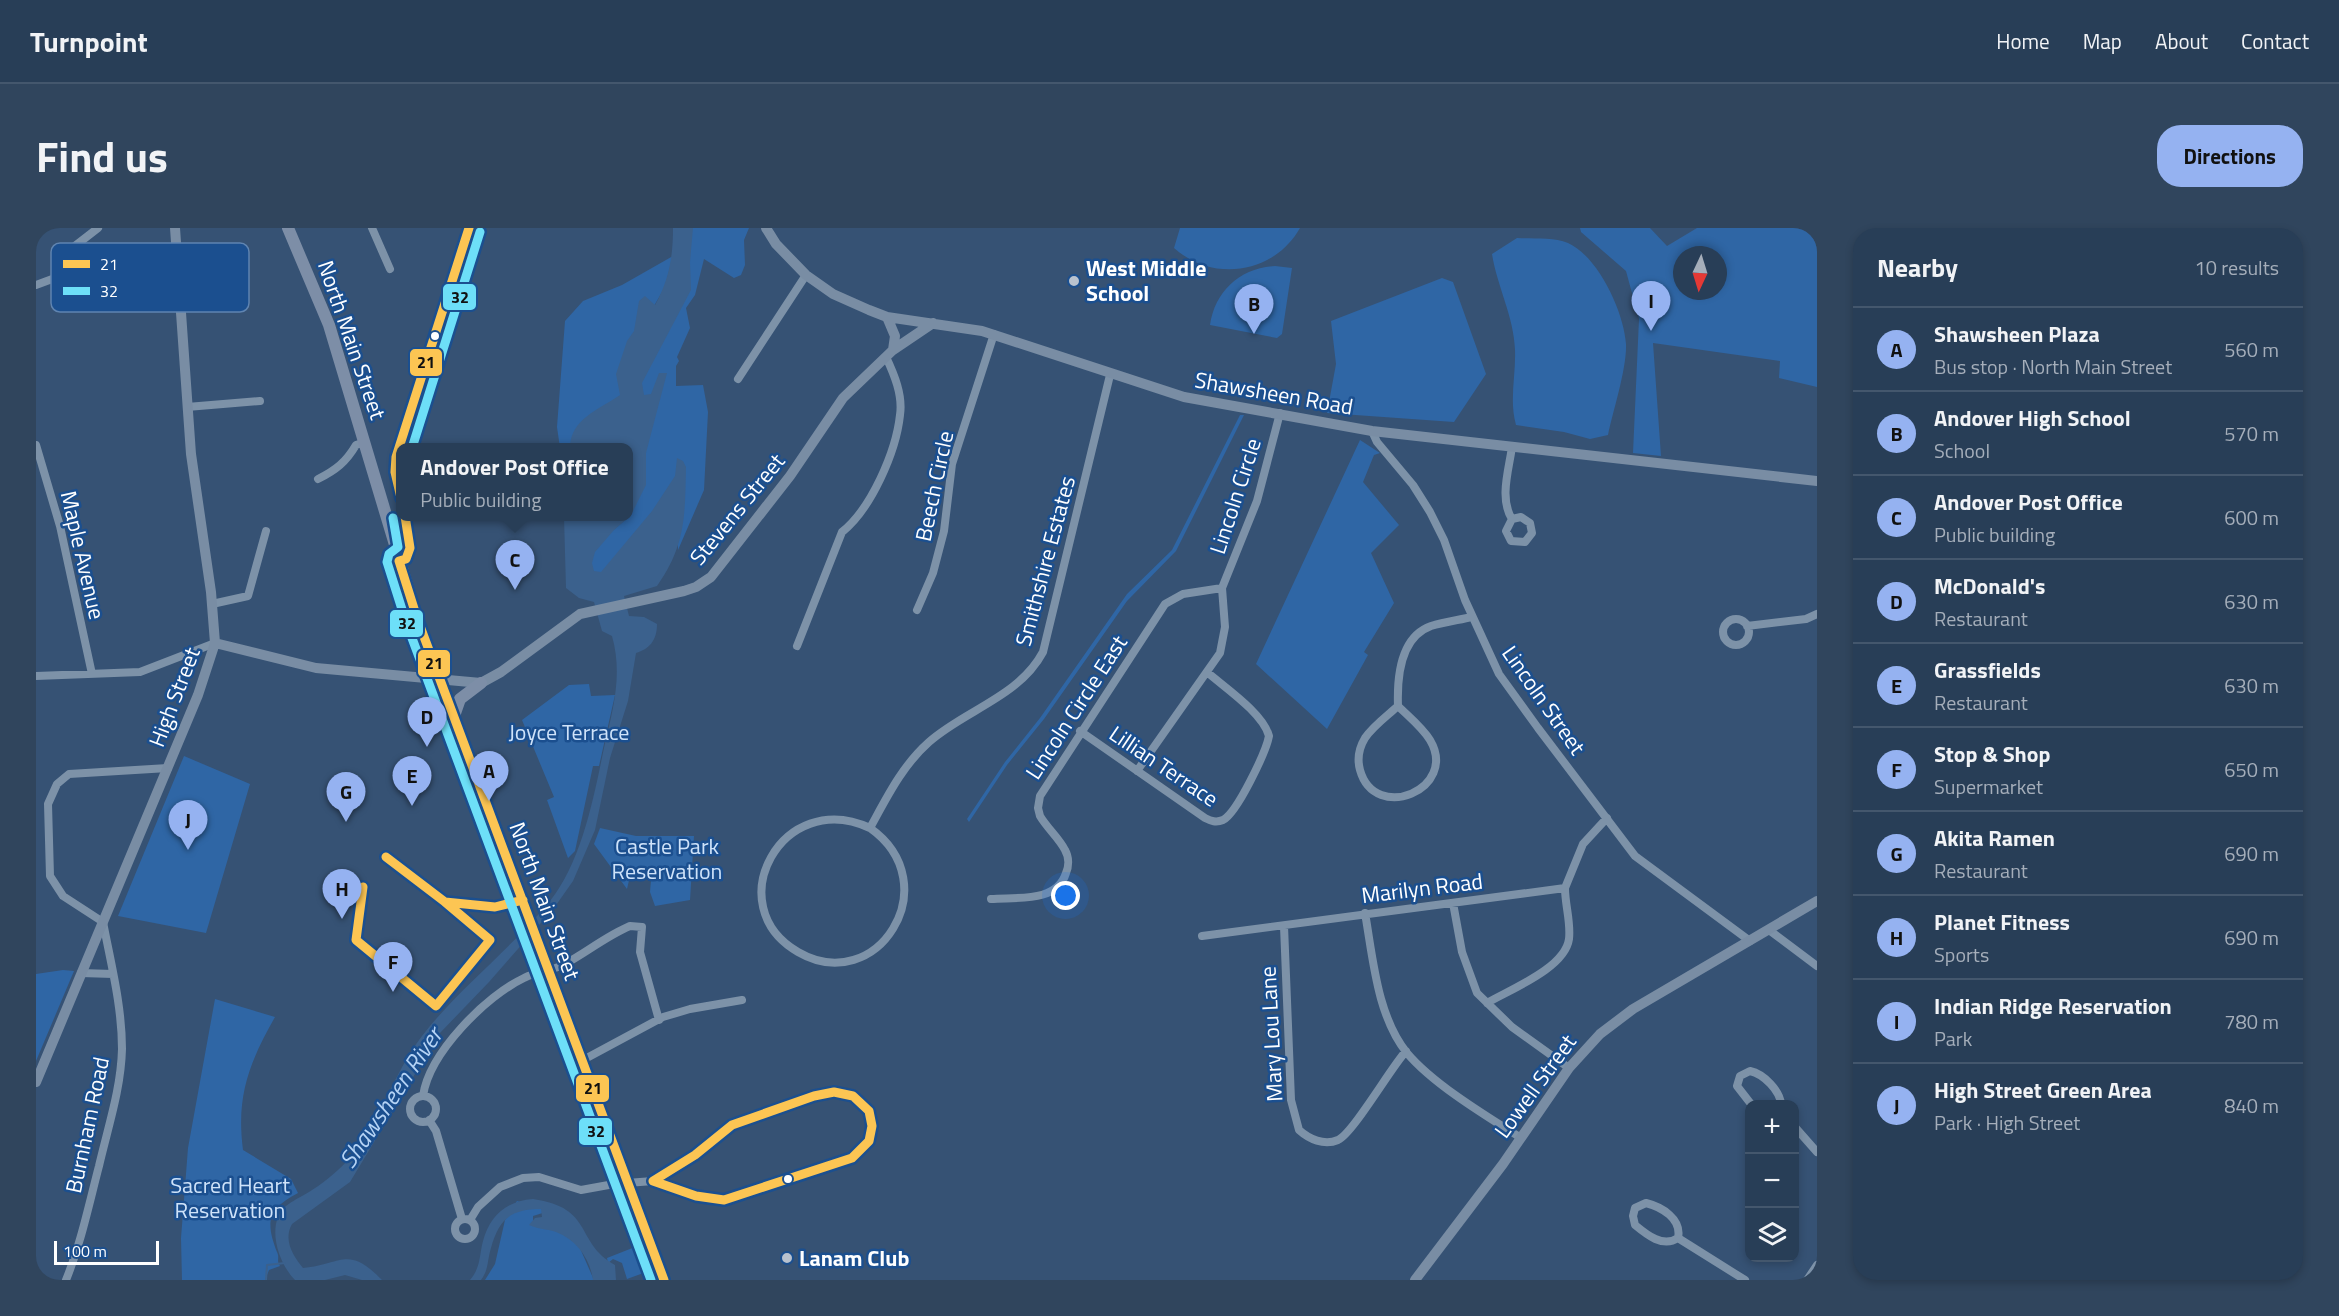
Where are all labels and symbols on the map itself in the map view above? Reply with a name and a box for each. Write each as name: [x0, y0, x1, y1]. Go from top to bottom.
legend: [51, 243, 249, 312]
north arrow: [1673, 246, 1727, 300]
place label: West Middle School: [1086, 251, 1206, 310]
text: 21: [100, 252, 118, 276]
street label: North Main Street: [309, 256, 395, 424]
marker: West Middle School: [1067, 274, 1081, 288]
text: 32: [100, 279, 118, 303]
pin: I: [1632, 282, 1670, 331]
line badge: 32: [442, 283, 477, 311]
text: 32: [451, 285, 469, 309]
pin: B: [1234, 285, 1274, 334]
unlabelled marker: [429, 330, 441, 342]
line badge: 21: [409, 348, 443, 377]
text: 21: [417, 350, 435, 374]
street label: Shawsheen Road: [1192, 362, 1356, 424]
street label: Beech Circle: [906, 428, 962, 544]
street label: Lincoln Circle: [1200, 434, 1270, 558]
street label: Stevens Street: [681, 445, 793, 572]
street label: Smithshire Estates: [1006, 472, 1084, 650]
street label: Maple Avenue: [52, 487, 114, 623]
pin: C: [496, 540, 534, 590]
line badge: 32: [389, 609, 424, 638]
text: 32: [398, 611, 416, 635]
street label: Lincoln Circle East: [1017, 628, 1136, 786]
street label: Lincoln Street: [1494, 638, 1594, 762]
street label: High Street: [139, 642, 209, 752]
line badge: 21: [417, 649, 451, 678]
text: 21: [425, 651, 443, 675]
pin: D: [408, 698, 446, 747]
park label: Joyce Terrace: [509, 715, 629, 749]
street label: Lillian Terrace: [1102, 717, 1226, 815]
pin: A: [470, 752, 508, 801]
pin: E: [392, 756, 431, 806]
pin: G: [326, 772, 366, 822]
pin: J: [168, 800, 208, 850]
street label: North Main Street: [501, 817, 589, 985]
park label: Castle Park Reservation: [612, 829, 722, 888]
street label: Marilyn Road: [1359, 864, 1485, 912]
pin: H: [322, 870, 362, 919]
your location: [1051, 881, 1080, 910]
pin: F: [374, 942, 412, 992]
street label: Mary Lou Lane: [1250, 965, 1292, 1103]
water label: Shawsheen River: [330, 1017, 453, 1175]
street label: Lowell Street: [1486, 1027, 1585, 1145]
street label: Burnham Road: [56, 1054, 118, 1196]
line badge: 21: [575, 1074, 610, 1103]
text: 21: [584, 1076, 602, 1100]
line badge: 32: [578, 1117, 613, 1146]
text: 32: [587, 1119, 605, 1143]
park label: Sacred Heart Reservation: [170, 1168, 290, 1227]
unlabelled marker: [782, 1173, 794, 1185]
scale bar: [54, 1238, 159, 1266]
place label: Lanam Club: [799, 1241, 909, 1275]
marker: Lanam Club: [780, 1251, 794, 1265]

